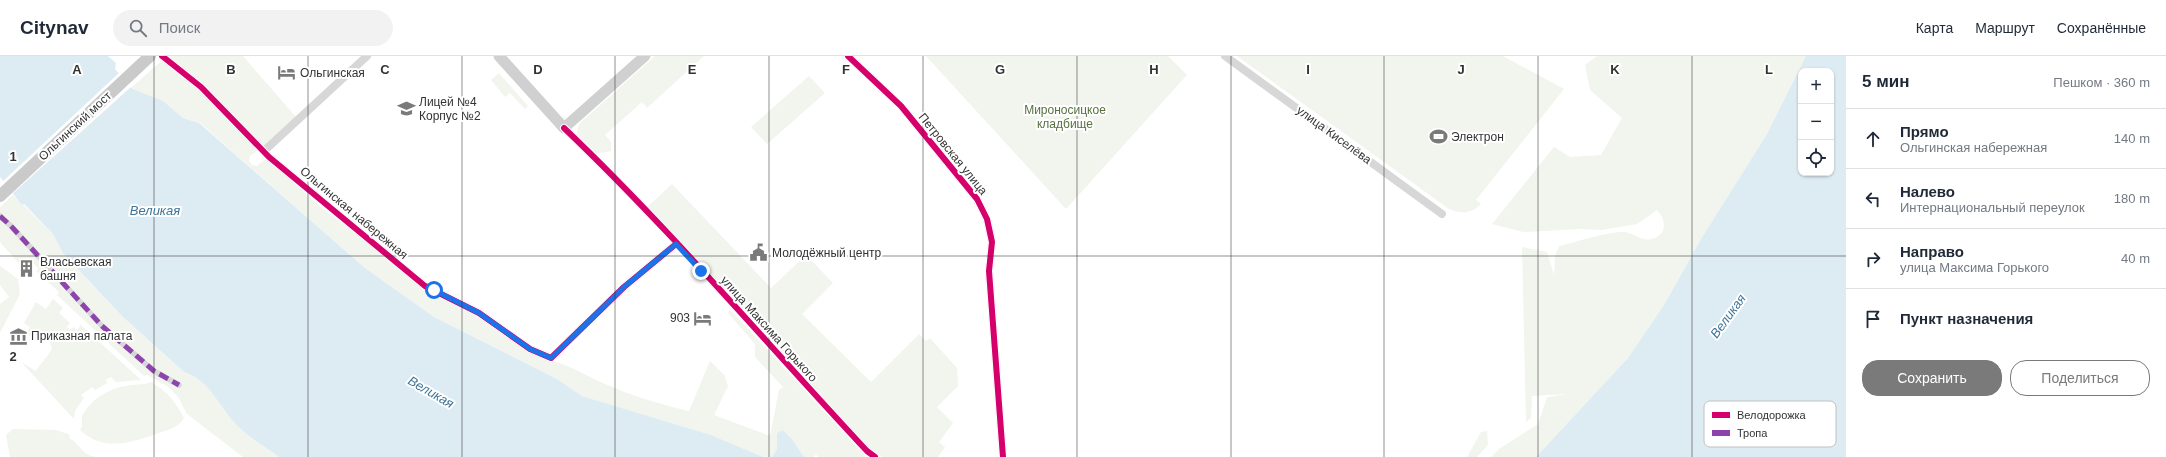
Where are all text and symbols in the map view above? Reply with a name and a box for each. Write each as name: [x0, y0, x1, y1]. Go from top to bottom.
search box: [113, 10, 393, 46]
text: Citynav: [20, 17, 89, 38]
icon: search: [127, 17, 149, 39]
text: Поиск: [159, 19, 200, 36]
text: Карта: [1916, 20, 1953, 36]
text: Маршрут: [1975, 20, 2035, 36]
text: Сохранённые: [2057, 20, 2146, 36]
text: A: [72, 62, 82, 77]
text: B: [226, 62, 236, 77]
text: C: [380, 62, 390, 77]
text: D: [533, 62, 543, 77]
text: E: [688, 62, 697, 77]
text: F: [842, 62, 850, 77]
text: G: [995, 62, 1005, 77]
text: H: [1149, 62, 1159, 77]
text: I: [1306, 62, 1310, 77]
text: J: [1457, 62, 1465, 77]
text: K: [1610, 62, 1620, 77]
text: L: [1765, 62, 1773, 77]
hotel icon: Ольгинская: [277, 63, 297, 83]
place label: Ольгинская: [300, 66, 365, 80]
map controls: [1798, 68, 1834, 176]
button: +: [1798, 68, 1834, 104]
text: 5 мин: [1862, 72, 1909, 91]
text: Пешком · 360 m: [2053, 75, 2150, 90]
street label: Ольгинский мост: [36, 88, 115, 163]
place label: Лицей №4 Корпус №2: [419, 95, 481, 123]
school or university icon: Лицей №4 Корпус №2: [396, 99, 416, 119]
park label: Мироносицкое кладбище: [1024, 103, 1106, 131]
street label: улица Киселёва: [1294, 103, 1374, 167]
button: −: [1798, 104, 1834, 140]
street label: Петровская улица: [916, 110, 990, 198]
text: Прямо: [1900, 123, 1949, 140]
sports icon: Электрон: [1428, 127, 1448, 147]
icon: ahead: [1862, 128, 1884, 150]
place label: Электрон: [1451, 130, 1504, 144]
text: 140 m: [2114, 131, 2150, 146]
button: locate: [1798, 140, 1834, 176]
text: Ольгинская набережная: [1900, 140, 2047, 155]
text: 1: [9, 149, 17, 164]
street label: Ольгинская набережная: [297, 164, 411, 262]
text: Налево: [1900, 183, 1955, 200]
icon: left: [1862, 188, 1884, 210]
text: 180 m: [2114, 191, 2150, 206]
text: Интернациональный переулок: [1900, 200, 2085, 215]
water label: Великая: [130, 203, 180, 218]
public building icon: Молодёжный центр: [749, 243, 769, 263]
text: Направо: [1900, 243, 1964, 260]
place label: Молодёжный центр: [772, 246, 882, 260]
icon: right: [1862, 248, 1884, 270]
text: 40 m: [2121, 251, 2150, 266]
place label: Власьевская башня: [40, 255, 112, 283]
building icon: Власьевская башня: [17, 259, 37, 279]
text: улица Максима Горького: [1900, 260, 2049, 275]
route end: [692, 262, 710, 280]
street label: улица Максима Горького: [718, 273, 820, 385]
route start: [425, 281, 443, 299]
water label: Великая: [1707, 291, 1749, 341]
hotel icon: 903: [693, 308, 713, 328]
icon: arrive: [1862, 308, 1884, 330]
text: Пункт назначения: [1900, 310, 2033, 327]
place label: 903: [670, 311, 690, 325]
museum icon: Приказная палата: [8, 326, 28, 346]
place label: Приказная палата: [31, 329, 133, 343]
text: 2: [9, 349, 17, 364]
button: Сохранить: [1862, 360, 2002, 396]
button: Поделиться: [2010, 360, 2150, 396]
water label: Великая: [405, 373, 457, 411]
legend: [1704, 401, 1836, 447]
text: Велодорожка: [1737, 409, 1807, 421]
text: Тропа: [1737, 427, 1768, 439]

